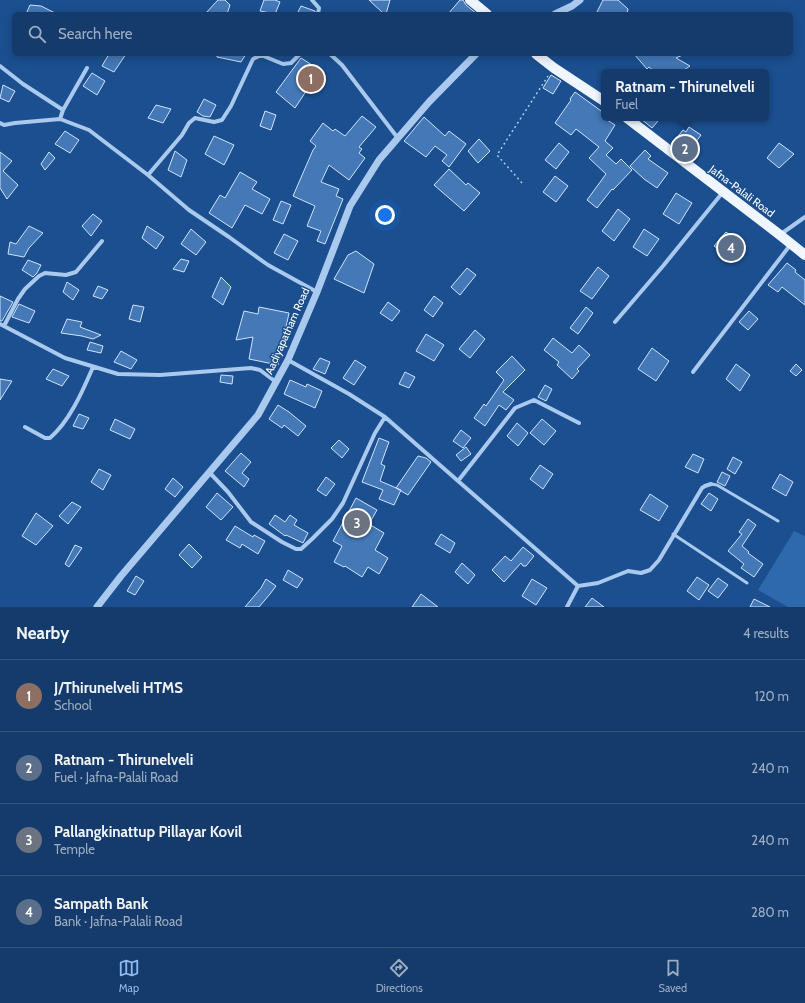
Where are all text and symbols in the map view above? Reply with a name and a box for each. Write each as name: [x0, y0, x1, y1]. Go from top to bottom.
search box: [12, 12, 793, 56]
icon: search: [26, 23, 48, 45]
text: Search here: [58, 25, 133, 43]
pin: 1: [298, 64, 324, 94]
popup: [601, 69, 769, 121]
text: Ratnam - Thirunelveli: [615, 78, 755, 96]
text: Fuel: [615, 96, 638, 112]
pin: 2: [672, 134, 698, 164]
street label: Jafna-Palali Road: [706, 161, 777, 220]
your location: [375, 205, 395, 225]
pin: 4: [718, 233, 744, 263]
street label: Aadiyapatham Road: [262, 285, 312, 377]
pin: 3: [344, 508, 370, 538]
text: Nearby: [16, 623, 69, 643]
text: 4 results: [743, 625, 789, 641]
text: J/Thirunelveli HTMS: [54, 679, 183, 697]
text: 1: [27, 688, 31, 704]
text: 120 m: [755, 688, 789, 704]
text: School: [54, 697, 92, 713]
text: Ratnam - Thirunelveli: [54, 751, 193, 769]
text: 2: [26, 760, 32, 776]
text: 240 m: [751, 760, 789, 776]
text: Fuel · Jafna-Palali Road: [54, 769, 178, 785]
text: Pallangkinattup Pillayar Kovil: [54, 823, 242, 841]
text: 3: [25, 832, 33, 848]
text: 240 m: [751, 832, 789, 848]
text: Temple: [54, 841, 95, 857]
text: Sampath Bank: [54, 895, 148, 913]
text: 4: [25, 904, 33, 920]
text: 280 m: [751, 904, 789, 920]
text: Bank · Jafna-Palali Road: [54, 913, 182, 929]
tab: Map: [118, 957, 140, 995]
tab: Directions: [376, 957, 423, 995]
tab: Saved: [659, 957, 687, 995]

